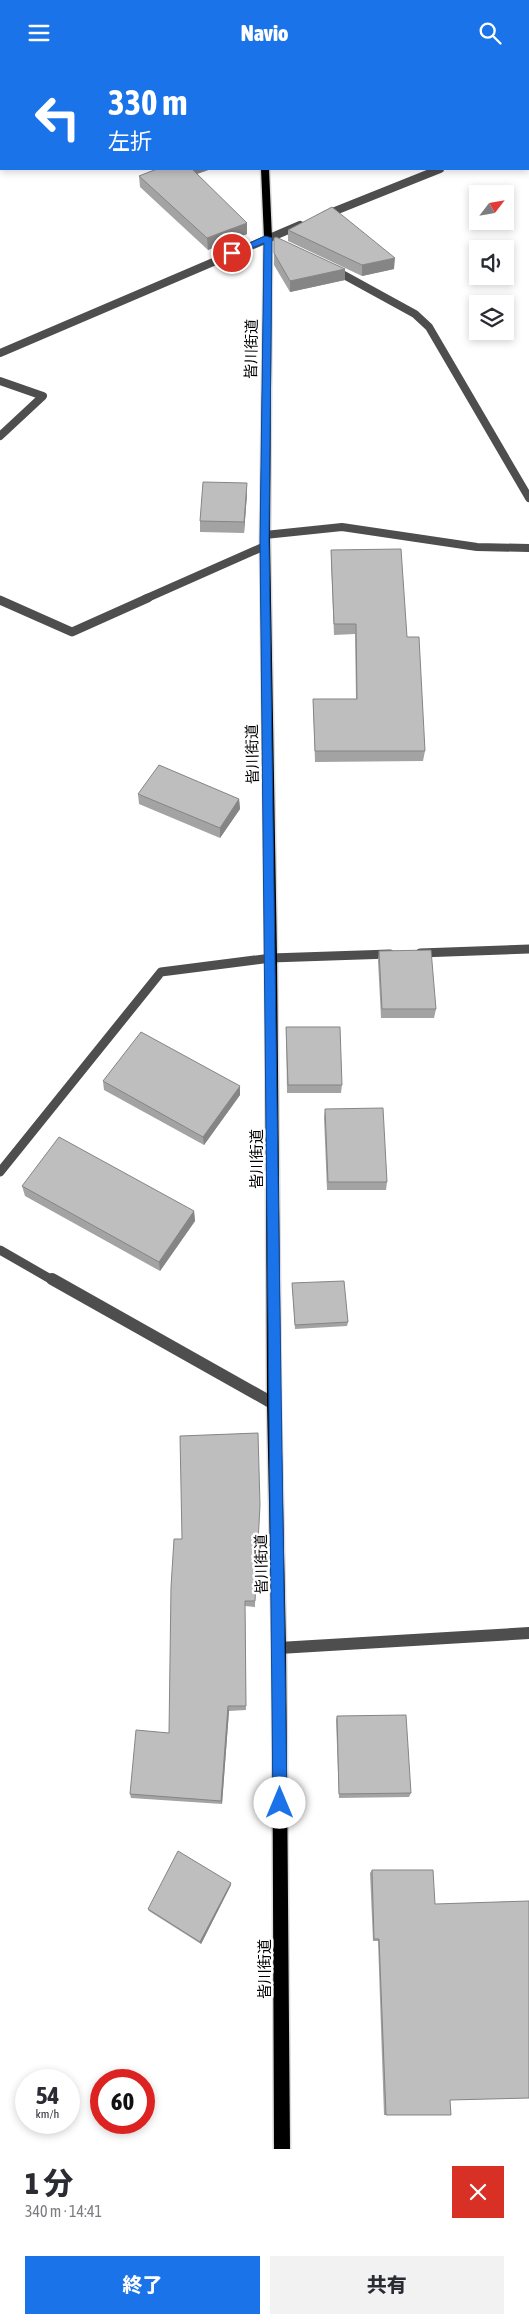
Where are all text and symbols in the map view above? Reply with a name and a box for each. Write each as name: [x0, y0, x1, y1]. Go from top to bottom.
icon: menu: [25, 19, 53, 47]
icon: search: [476, 19, 504, 47]
text: Navio: [241, 20, 288, 46]
text: 330 m: [108, 82, 187, 122]
icon: left: [25, 85, 90, 150]
text: 左折: [108, 128, 152, 154]
north arrow: [469, 185, 514, 230]
map controls: [469, 185, 514, 340]
pin: [211, 232, 253, 274]
icon: arrive: [218, 239, 246, 267]
button: sound: [469, 240, 514, 285]
button: layers: [469, 295, 514, 340]
street label: 皆川街道: [242, 319, 260, 379]
street label: 皆川街道: [243, 724, 261, 784]
street label: 皆川街道: [248, 1129, 265, 1189]
street label: 皆川街道: [252, 1534, 270, 1594]
position arrow: [253, 1776, 305, 1828]
street label: 皆川街道: [256, 1939, 273, 1999]
speed limit sign: 60: [90, 2069, 155, 2134]
text: 54: [36, 2081, 59, 2109]
text: km/h: [36, 2107, 59, 2121]
text: 1 分: [25, 2166, 73, 2200]
button: close: [452, 2166, 504, 2218]
text: 340 m · 14:41: [25, 2202, 102, 2220]
button: 終了: [25, 2256, 260, 2314]
button: 共有: [270, 2256, 504, 2314]

